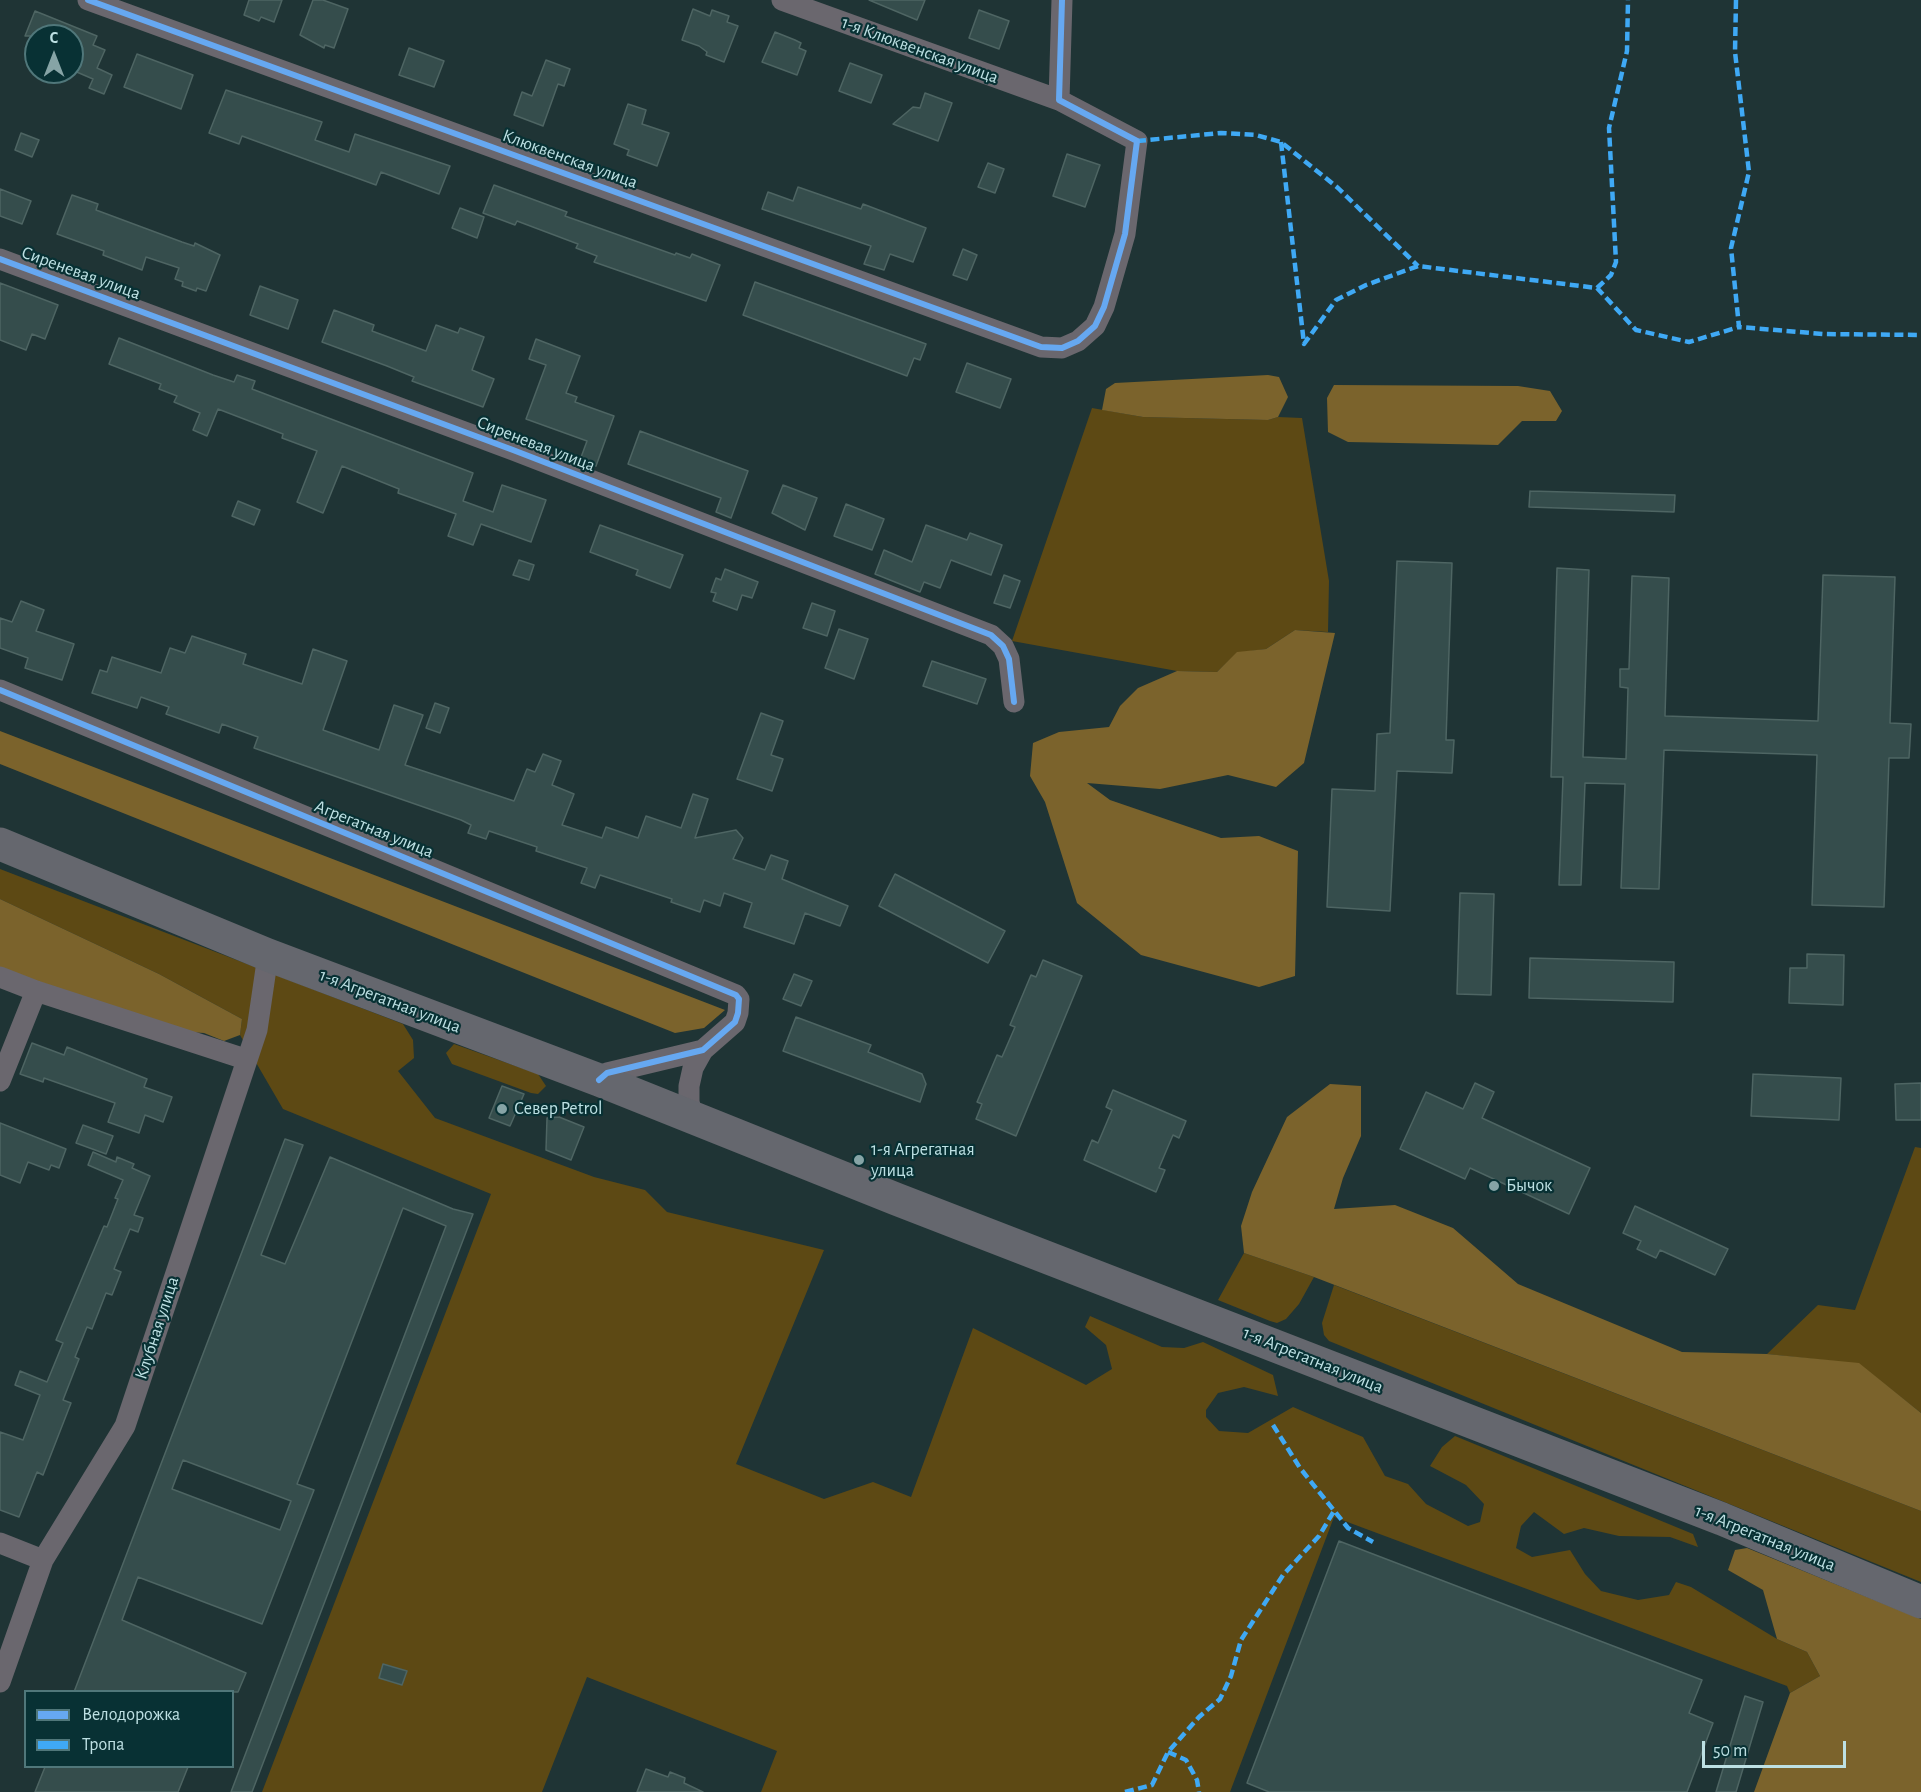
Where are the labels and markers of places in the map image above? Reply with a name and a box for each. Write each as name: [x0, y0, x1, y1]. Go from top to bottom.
place label: Север Petrol: [514, 1098, 602, 1120]
marker: Север Petrol: [495, 1102, 509, 1116]
place label: 1-я Агрегатная улица: [871, 1139, 975, 1182]
marker: 1-я Агрегатная улица: [852, 1153, 866, 1167]
place label: Бычок: [1506, 1175, 1552, 1197]
marker: Бычок: [1487, 1179, 1501, 1193]

